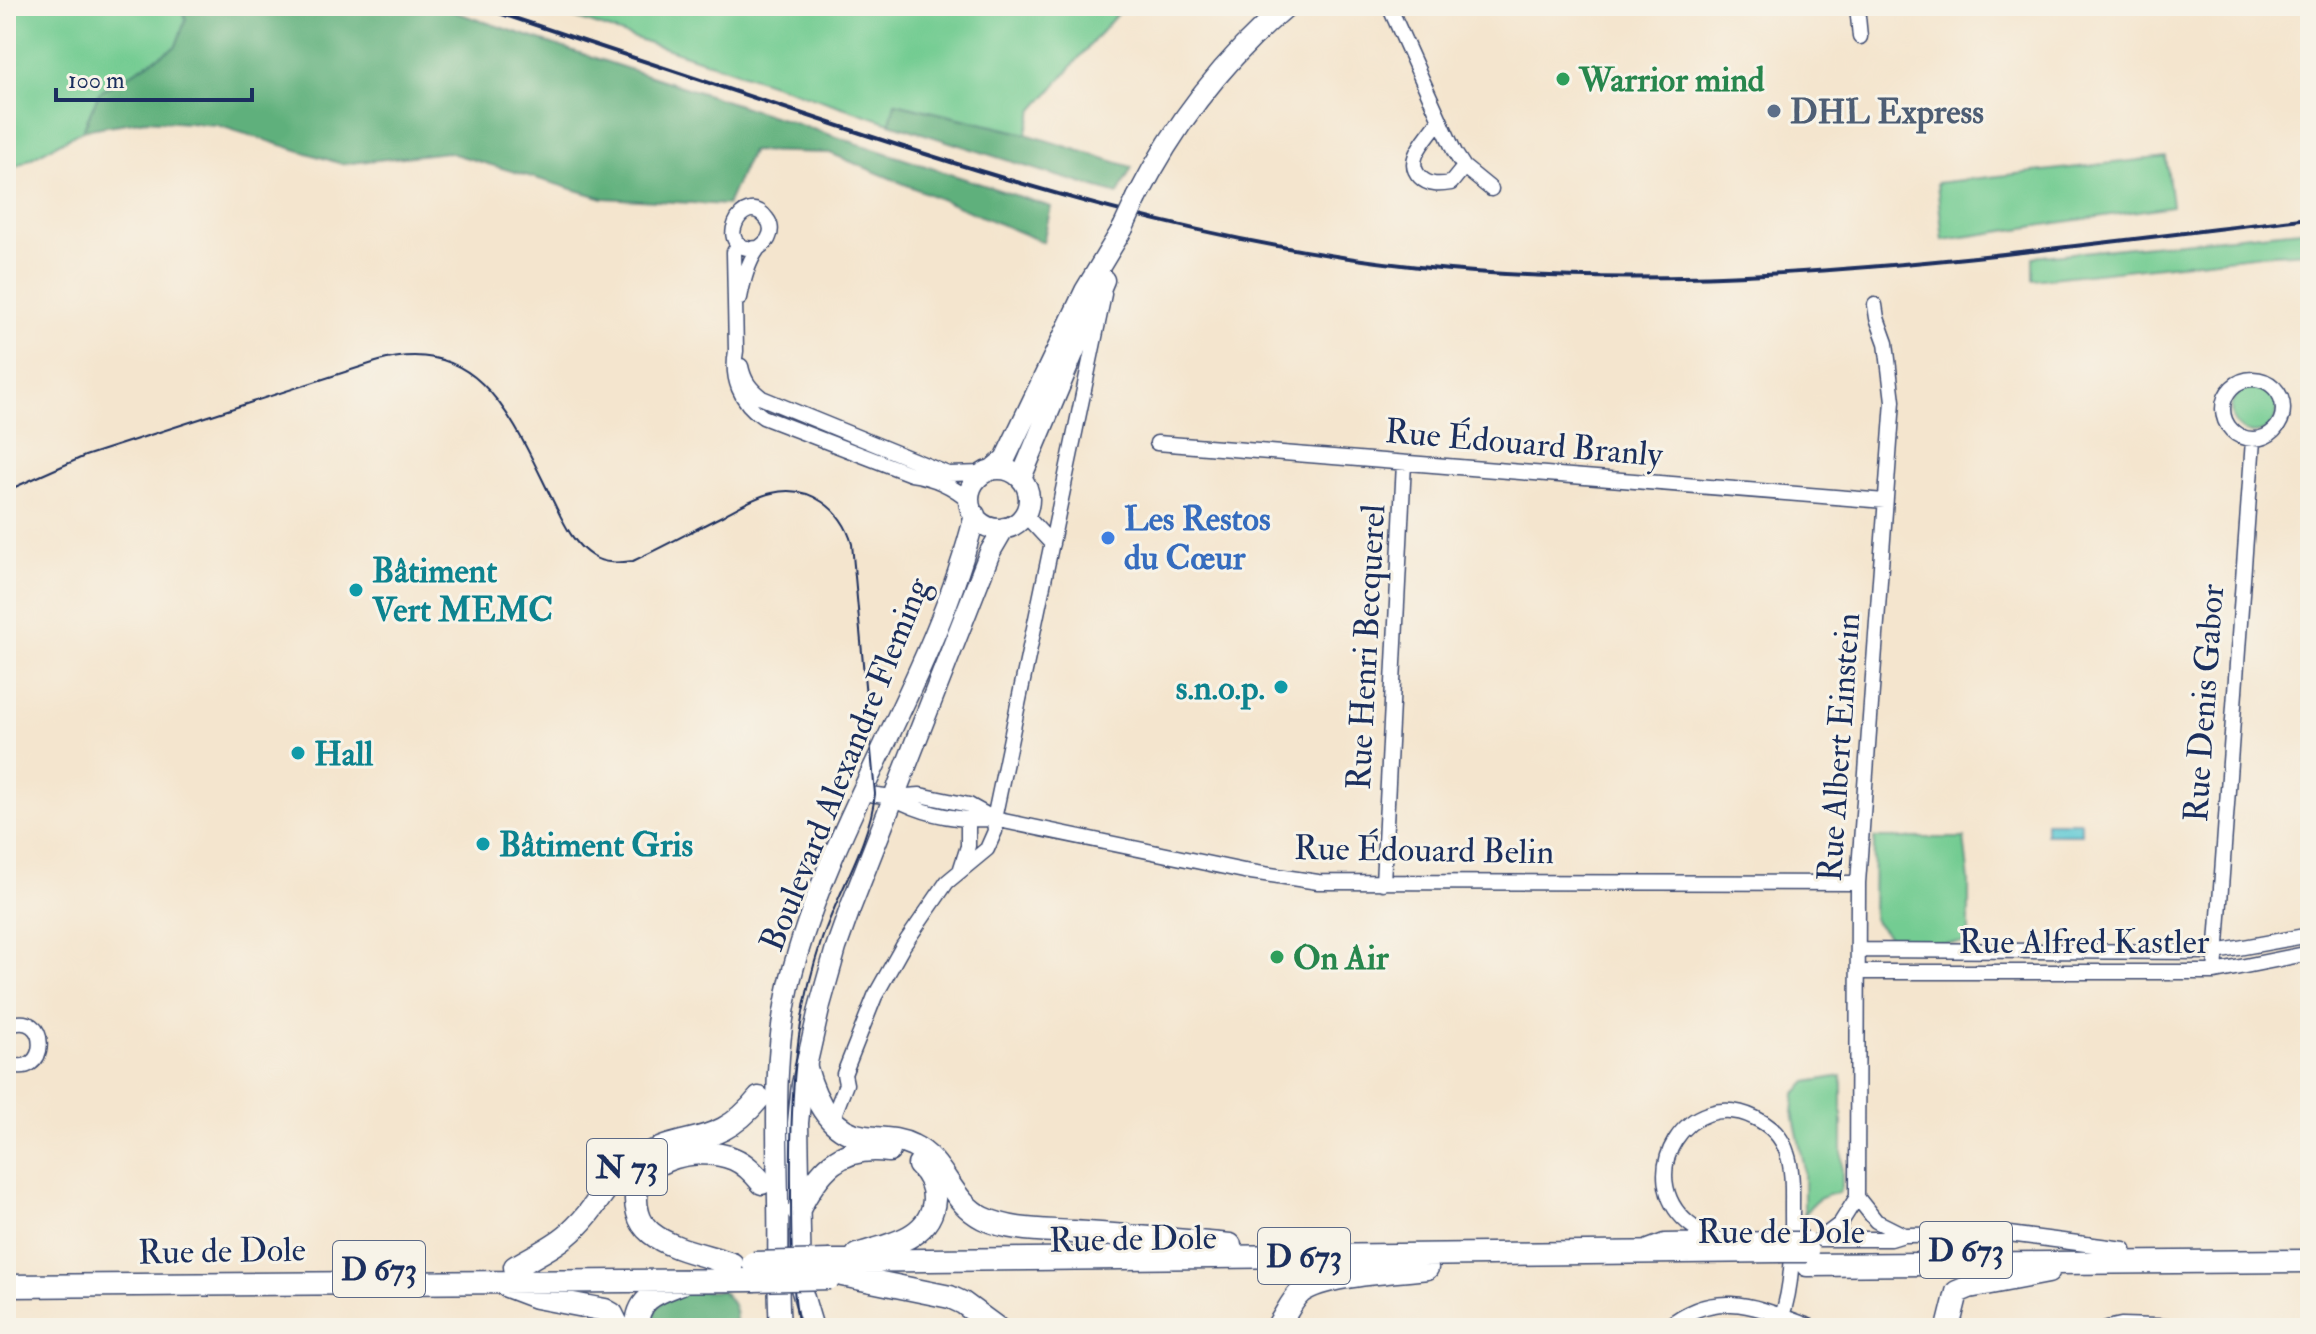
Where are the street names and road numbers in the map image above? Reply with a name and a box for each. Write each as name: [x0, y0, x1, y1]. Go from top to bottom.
street label: Rue Édouard Branly: [1383, 409, 1665, 477]
street label: Rue Henri Becquerel: [1338, 503, 1395, 791]
street label: Boulevard Alexandre Fleming: [751, 570, 941, 958]
street label: Rue Denis Gabor: [2175, 582, 2234, 824]
street label: Rue Albert Einstein: [1809, 611, 1870, 883]
street label: Rue Édouard Belin: [1293, 826, 1554, 874]
street label: Rue Alfred Kastler: [1959, 921, 2210, 964]
road number: N 73: [587, 1139, 667, 1195]
street label: Rue de Dole: [1697, 1211, 1865, 1254]
street label: Rue de Dole: [1049, 1217, 1217, 1262]
road number: D 673: [1920, 1222, 2012, 1278]
road number: D 673: [1258, 1228, 1350, 1284]
street label: Rue de Dole: [138, 1229, 306, 1274]
road number: D 673: [333, 1241, 425, 1297]

